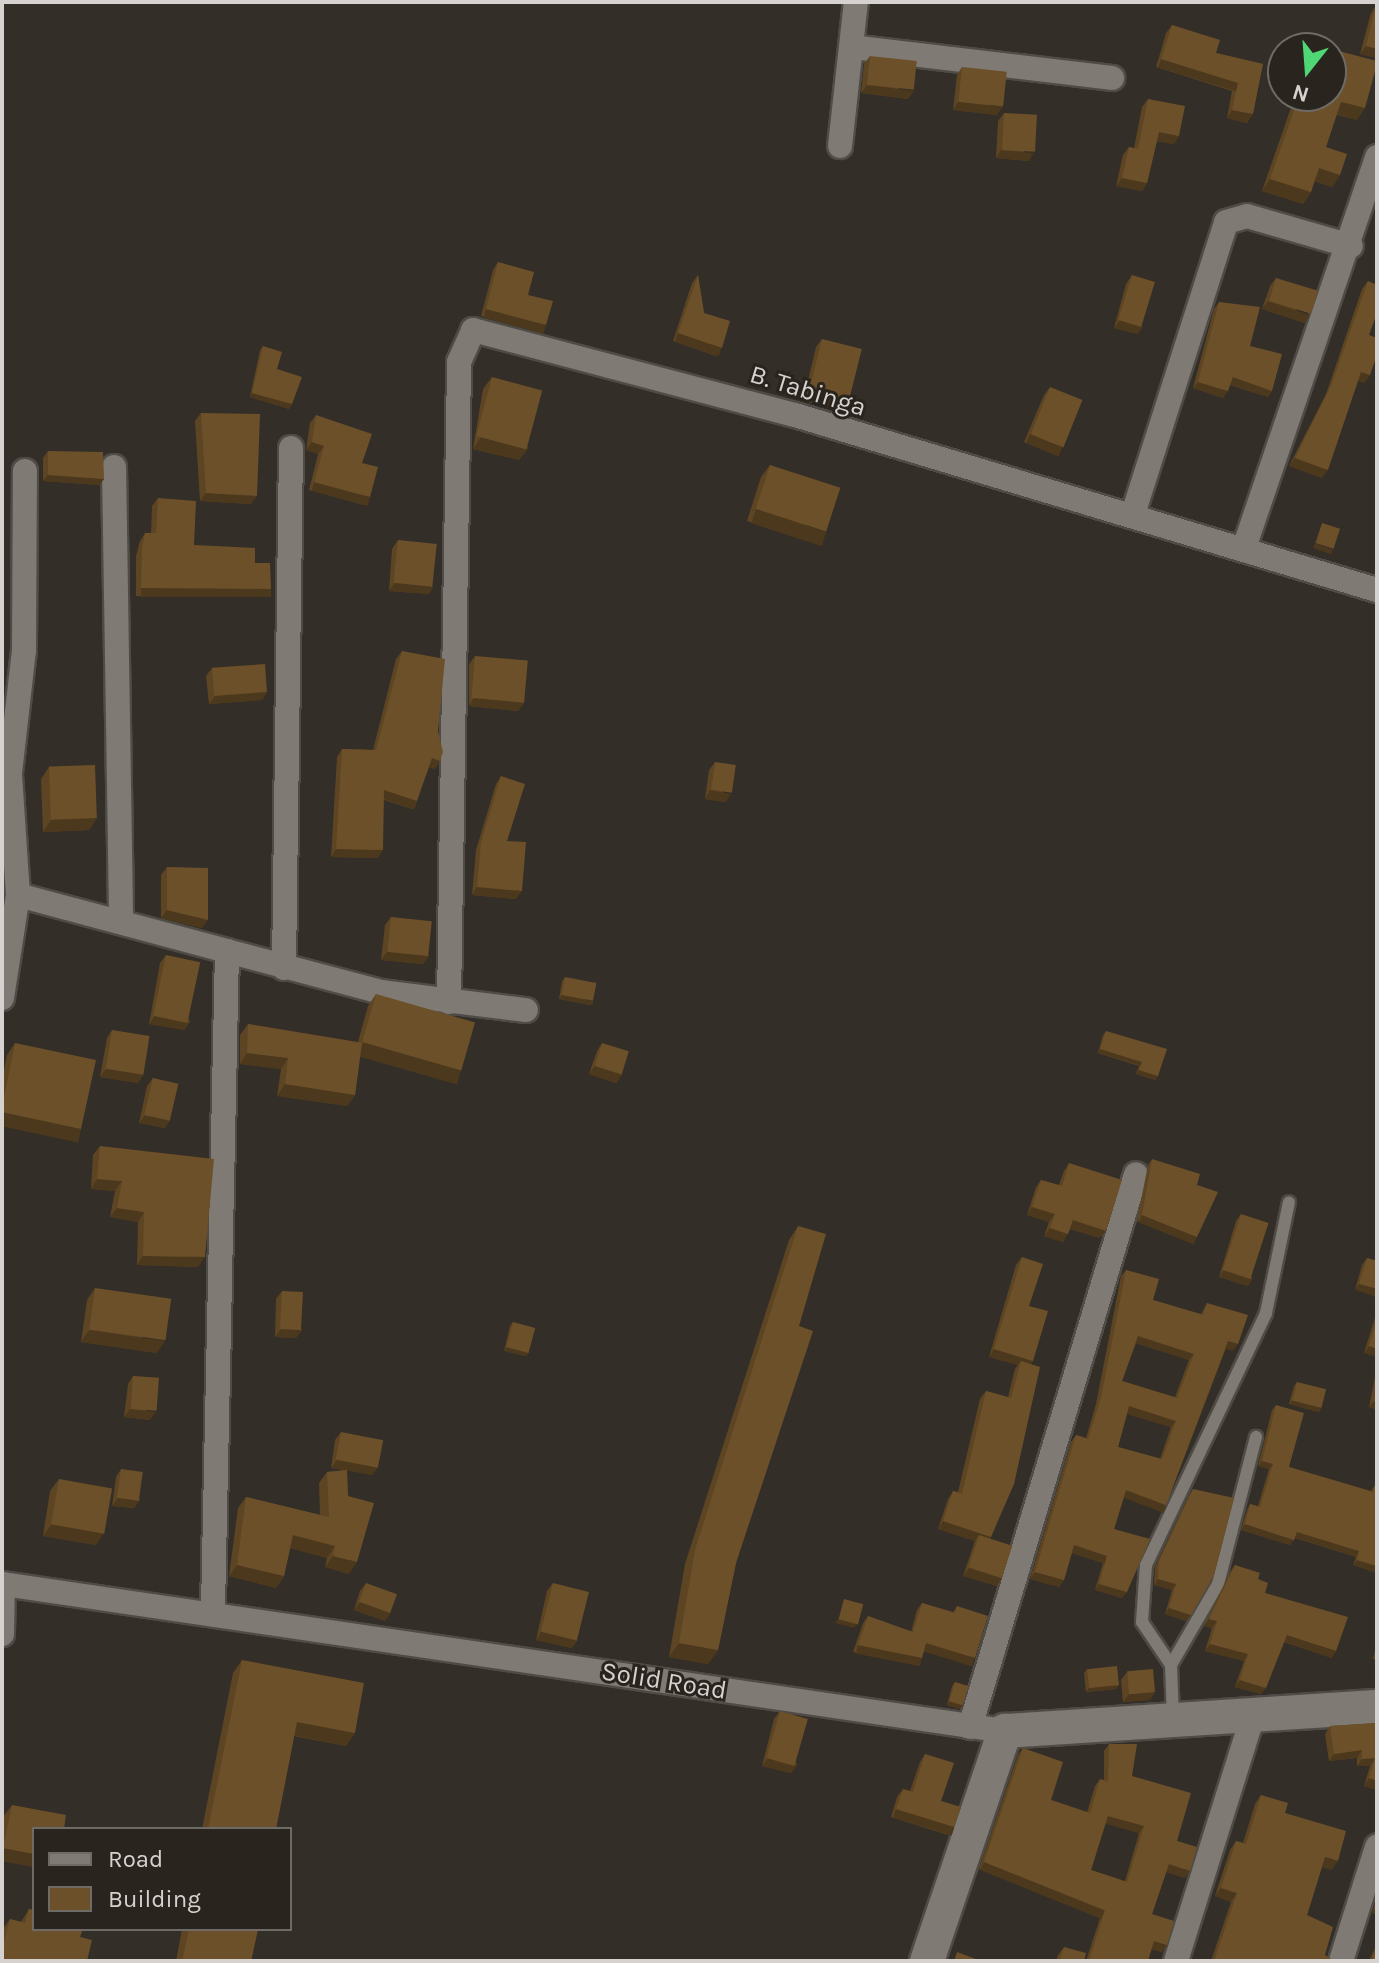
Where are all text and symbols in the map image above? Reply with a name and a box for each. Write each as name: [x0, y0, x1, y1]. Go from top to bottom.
north arrow: [1267, 32, 1347, 112]
text: N: [1289, 78, 1312, 108]
street label: B. Tabinga: [746, 359, 870, 423]
street label: Solid Road: [599, 1656, 729, 1706]
legend: [32, 1827, 292, 1931]
text: Road: [108, 1845, 163, 1873]
text: Building: [108, 1885, 201, 1913]

